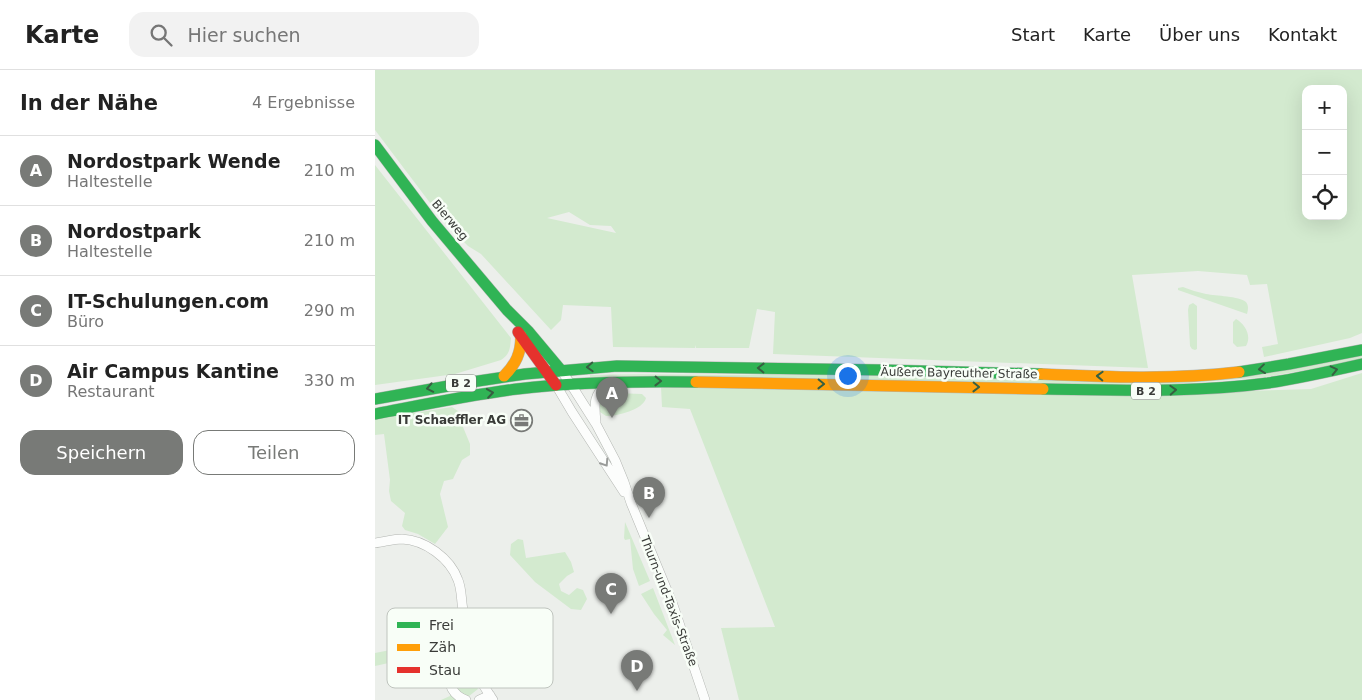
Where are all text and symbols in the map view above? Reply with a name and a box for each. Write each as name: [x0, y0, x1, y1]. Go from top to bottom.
search box: [129, 12, 479, 57]
text: Karte: [25, 21, 99, 49]
icon: search: [147, 21, 175, 49]
text: Hier suchen: [187, 24, 301, 46]
text: Start: [1011, 24, 1055, 45]
text: Karte: [1083, 24, 1131, 45]
text: Über uns: [1159, 24, 1240, 45]
text: Kontakt: [1268, 24, 1337, 45]
map controls: [1302, 85, 1347, 220]
button: +: [1302, 85, 1347, 130]
text: In der Nähe: [20, 91, 158, 115]
text: 4 Ergebnisse: [252, 93, 355, 112]
button: −: [1302, 130, 1347, 175]
text: Nordostpark Wende: [67, 150, 281, 172]
text: A: [30, 161, 42, 180]
text: 210 m: [304, 161, 355, 180]
text: Haltestelle: [67, 172, 153, 191]
button: locate: [1302, 175, 1347, 220]
street label: Bierweg: [429, 197, 471, 243]
text: Nordostpark: [67, 220, 201, 242]
text: B: [30, 231, 42, 250]
text: 210 m: [304, 231, 355, 250]
text: Haltestelle: [67, 242, 153, 261]
text: IT-Schulungen.com: [67, 290, 269, 312]
text: C: [30, 301, 42, 320]
text: 290 m: [304, 301, 355, 320]
text: Büro: [67, 312, 104, 331]
text: Air Campus Kantine: [67, 360, 279, 382]
one-way arrow: [586, 362, 594, 373]
one-way arrow: [757, 363, 764, 373]
your location: [835, 363, 861, 389]
one-way arrow: [1258, 363, 1266, 374]
street label: Äußere Bayreuther Straße: [880, 364, 1038, 381]
one-way arrow: [1330, 365, 1339, 376]
text: D: [29, 371, 43, 390]
text: 330 m: [304, 371, 355, 390]
one-way arrow: [1096, 371, 1104, 382]
road number: B 2: [446, 374, 476, 392]
one-way arrow: [655, 376, 663, 386]
pin: A: [596, 377, 628, 418]
one-way arrow: [818, 379, 825, 389]
text: Restaurant: [67, 382, 155, 401]
one-way arrow: [972, 382, 980, 392]
road number: B 2: [1131, 382, 1161, 400]
one-way arrow: [426, 383, 434, 393]
one-way arrow: [1170, 385, 1178, 396]
one-way arrow: [487, 388, 495, 399]
office icon: IT Schaeffler AG: [510, 408, 534, 432]
place label: IT Schaeffler AG: [398, 413, 506, 427]
button: Speichern: [20, 430, 183, 475]
button: Teilen: [193, 430, 355, 475]
one-way arrow: [599, 457, 608, 467]
pin: B: [633, 477, 665, 518]
street label: Thurn-und-Taxis-Straße: [637, 533, 700, 668]
pin: C: [595, 573, 627, 614]
legend: [387, 608, 553, 688]
text: Frei: [429, 617, 454, 633]
text: Zäh: [429, 639, 456, 655]
pin: D: [621, 650, 653, 691]
text: Stau: [429, 662, 461, 678]

